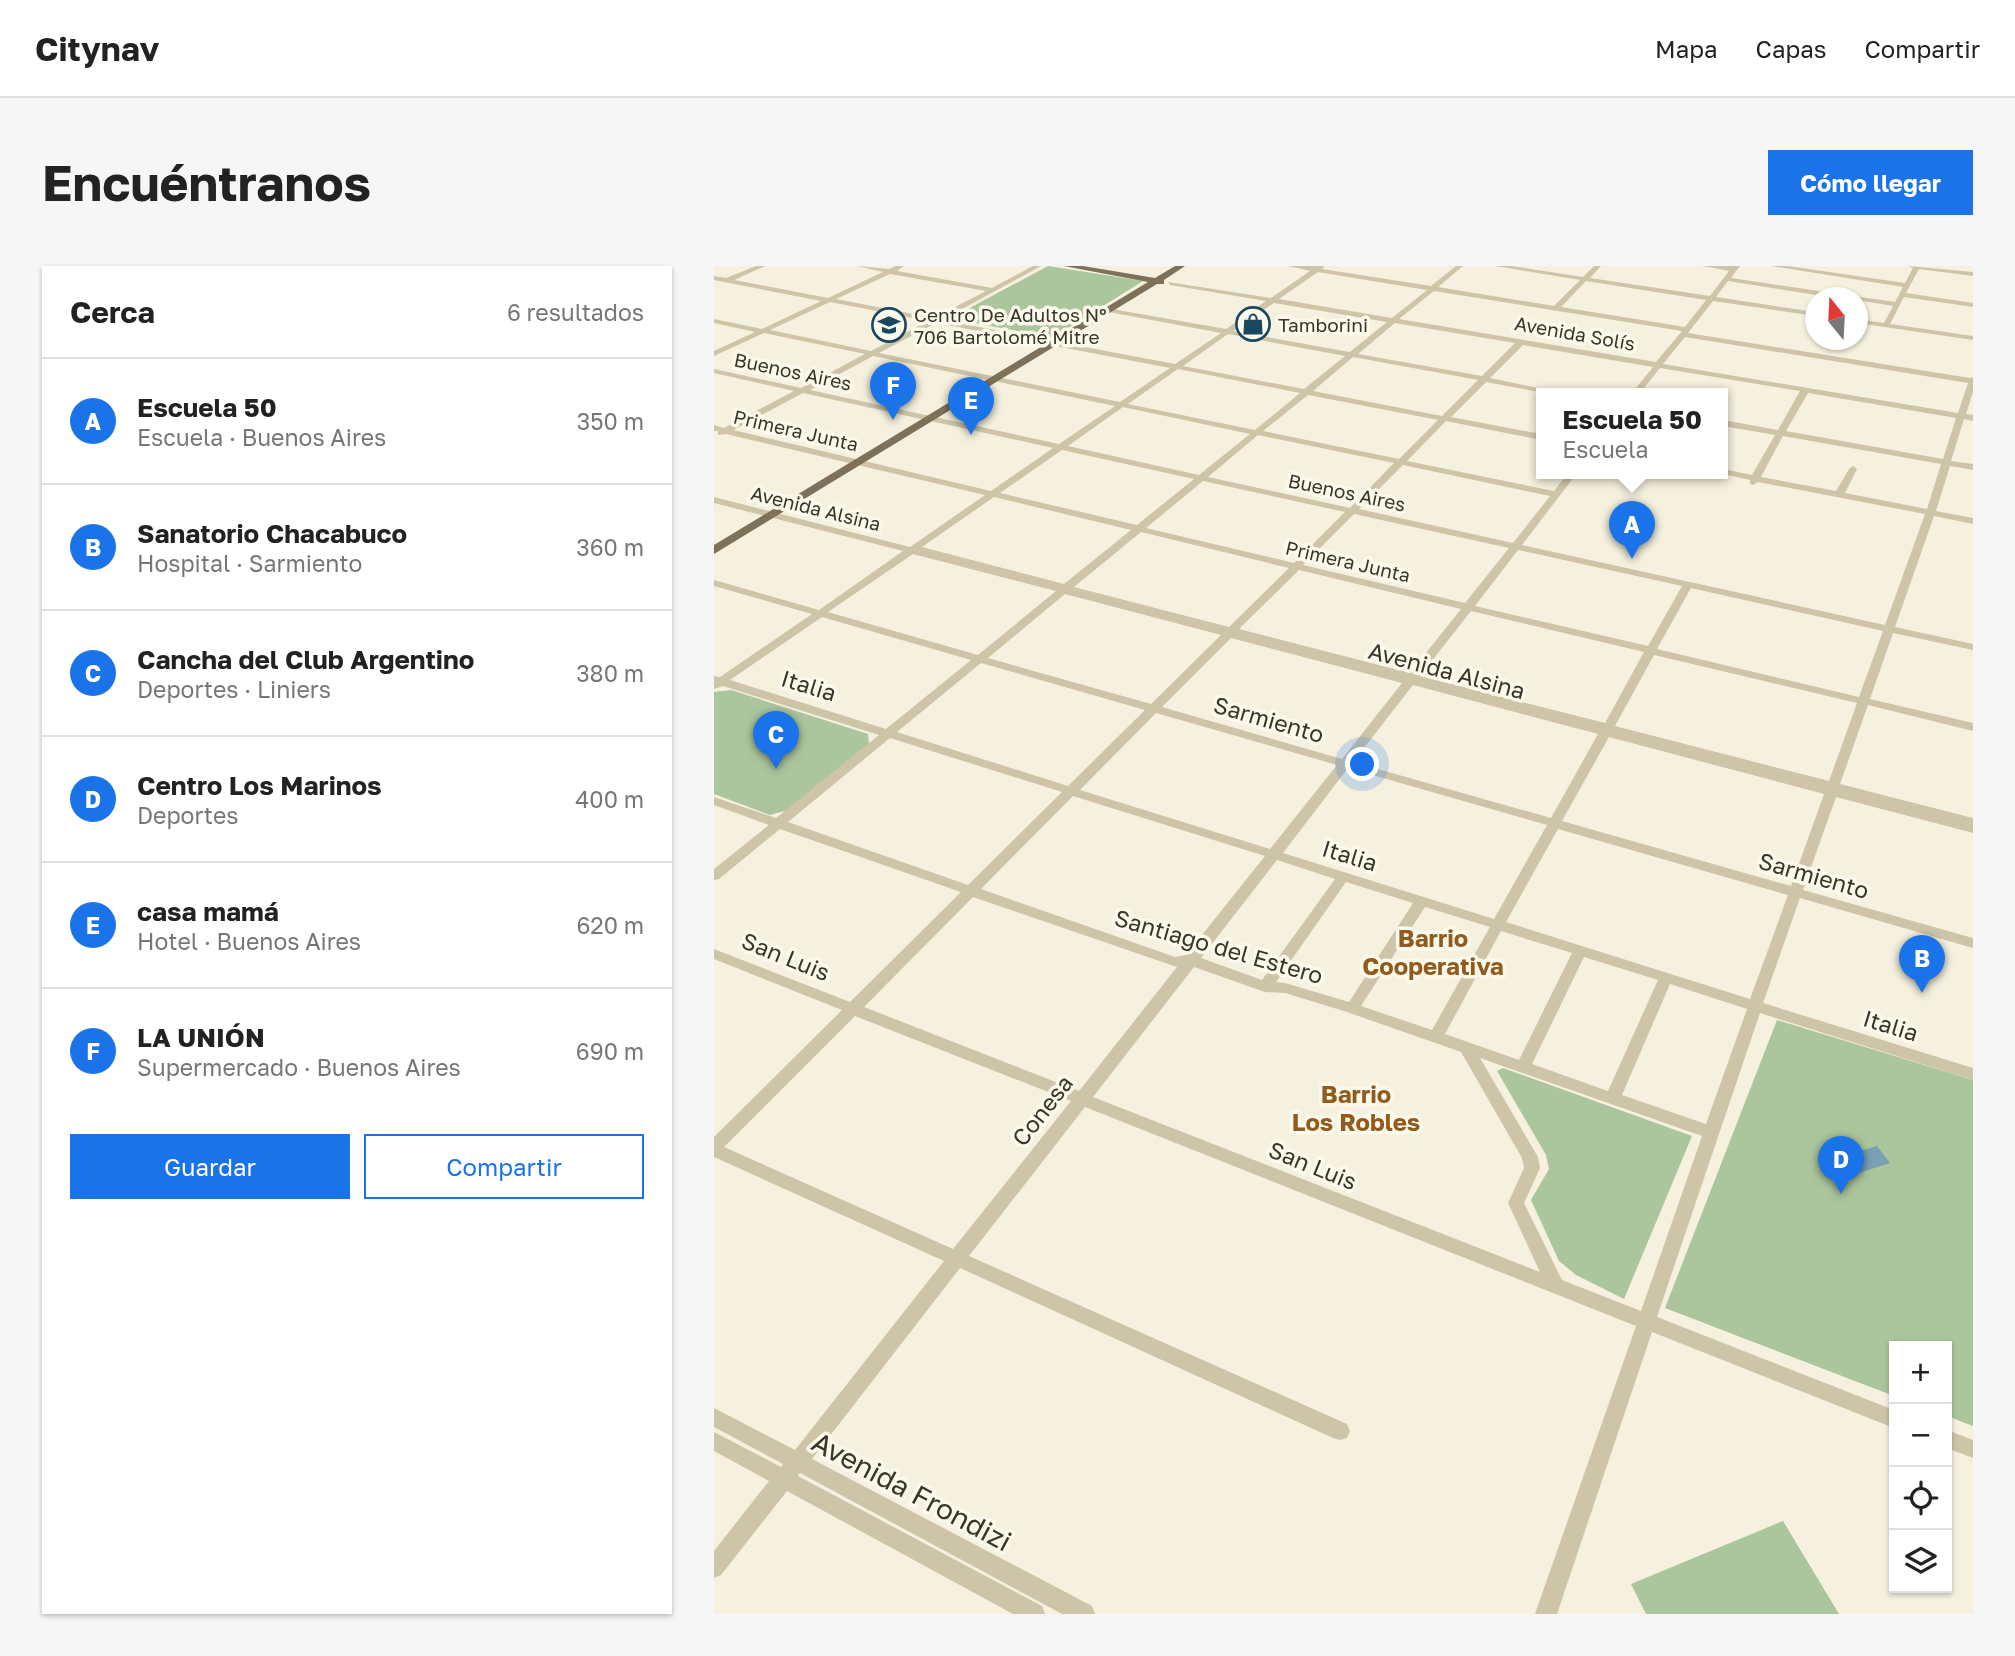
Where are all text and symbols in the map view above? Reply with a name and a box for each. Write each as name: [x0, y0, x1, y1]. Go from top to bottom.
text: Citynav: [35, 29, 159, 68]
text: Mapa: [1655, 34, 1718, 63]
text: Capas: [1756, 34, 1826, 63]
text: Compartir: [1864, 34, 1980, 63]
button: Cómo llegar: [1768, 150, 1973, 215]
text: Encuéntranos: [42, 153, 371, 212]
north arrow: [1805, 287, 1868, 350]
text: Cerca: [70, 294, 155, 330]
text: 6 resultados: [507, 298, 644, 326]
place label: Centro De Adultos Nº 706 Bartolomé Mitre: [914, 303, 1106, 348]
shop icon: Tamborini: [1234, 305, 1272, 343]
school or university icon: Centro De Adultos Nº 706 Bartolomé Mitre: [870, 306, 908, 344]
street label: Avenida Solís: [1513, 311, 1637, 355]
place label: Tamborini: [1278, 313, 1368, 336]
street label: Buenos Aires: [732, 347, 854, 395]
pin: F: [870, 362, 916, 420]
pin: E: [948, 377, 994, 435]
popup: [1536, 388, 1728, 479]
text: Escuela 50: [137, 392, 277, 423]
street label: Primera Junta: [731, 404, 861, 456]
text: Escuela 50: [1562, 404, 1702, 435]
text: A: [85, 407, 101, 435]
text: 350 m: [577, 407, 644, 435]
text: Escuela · Buenos Aires: [137, 423, 386, 451]
text: Escuela: [1562, 435, 1649, 463]
street label: Buenos Aires: [1286, 468, 1408, 516]
street label: Avenida Alsina: [749, 481, 883, 535]
pin: A: [1609, 501, 1655, 559]
text: Sanatorio Chacabuco: [137, 518, 407, 549]
text: B: [85, 533, 101, 561]
text: 360 m: [576, 533, 644, 561]
street label: Primera Junta: [1283, 535, 1413, 587]
text: Hospital · Sarmiento: [137, 549, 362, 577]
street label: Avenida Alsina: [1366, 636, 1528, 704]
text: Cancha del Club Argentino: [137, 644, 474, 675]
text: C: [85, 659, 101, 687]
text: 380 m: [576, 659, 644, 687]
street label: Italia: [778, 663, 840, 707]
text: Deportes · Liniers: [137, 675, 331, 703]
street label: Sarmiento: [1211, 690, 1327, 748]
pin: C: [753, 711, 799, 769]
your location: [1345, 747, 1379, 781]
text: Centro Los Marinos: [137, 770, 382, 801]
text: D: [85, 785, 101, 813]
text: 400 m: [575, 785, 644, 813]
text: Deportes: [137, 801, 239, 829]
street label: Italia: [1319, 833, 1381, 877]
street label: Sarmiento: [1756, 846, 1872, 904]
text: casa mamá: [137, 896, 279, 927]
street label: Santiago del Estero: [1112, 903, 1326, 989]
text: E: [86, 911, 100, 939]
text: 620 m: [576, 911, 644, 939]
district label: Barrio Cooperativa: [1362, 923, 1504, 980]
street label: San Luis: [738, 926, 834, 986]
text: Hotel · Buenos Aires: [137, 927, 361, 955]
pin: B: [1899, 935, 1945, 993]
street label: Italia: [1860, 1003, 1922, 1047]
text: LA UNIÓN: [137, 1022, 265, 1053]
text: F: [86, 1037, 100, 1065]
text: 690 m: [576, 1037, 644, 1065]
text: Supermercado · Buenos Aires: [137, 1053, 461, 1081]
street label: Conesa: [1006, 1069, 1078, 1151]
district label: Barrio Los Robles: [1292, 1079, 1420, 1136]
button: Guardar: [70, 1134, 350, 1199]
button: Compartir: [364, 1134, 644, 1199]
street label: San Luis: [1265, 1135, 1361, 1195]
pin: D: [1818, 1136, 1864, 1194]
map controls: [1889, 1341, 1952, 1593]
button: +: [1889, 1341, 1952, 1404]
button: −: [1889, 1404, 1952, 1467]
street label: Avenida Frondizi: [807, 1425, 1017, 1557]
button: locate: [1889, 1467, 1952, 1530]
button: layers: [1889, 1530, 1952, 1593]

